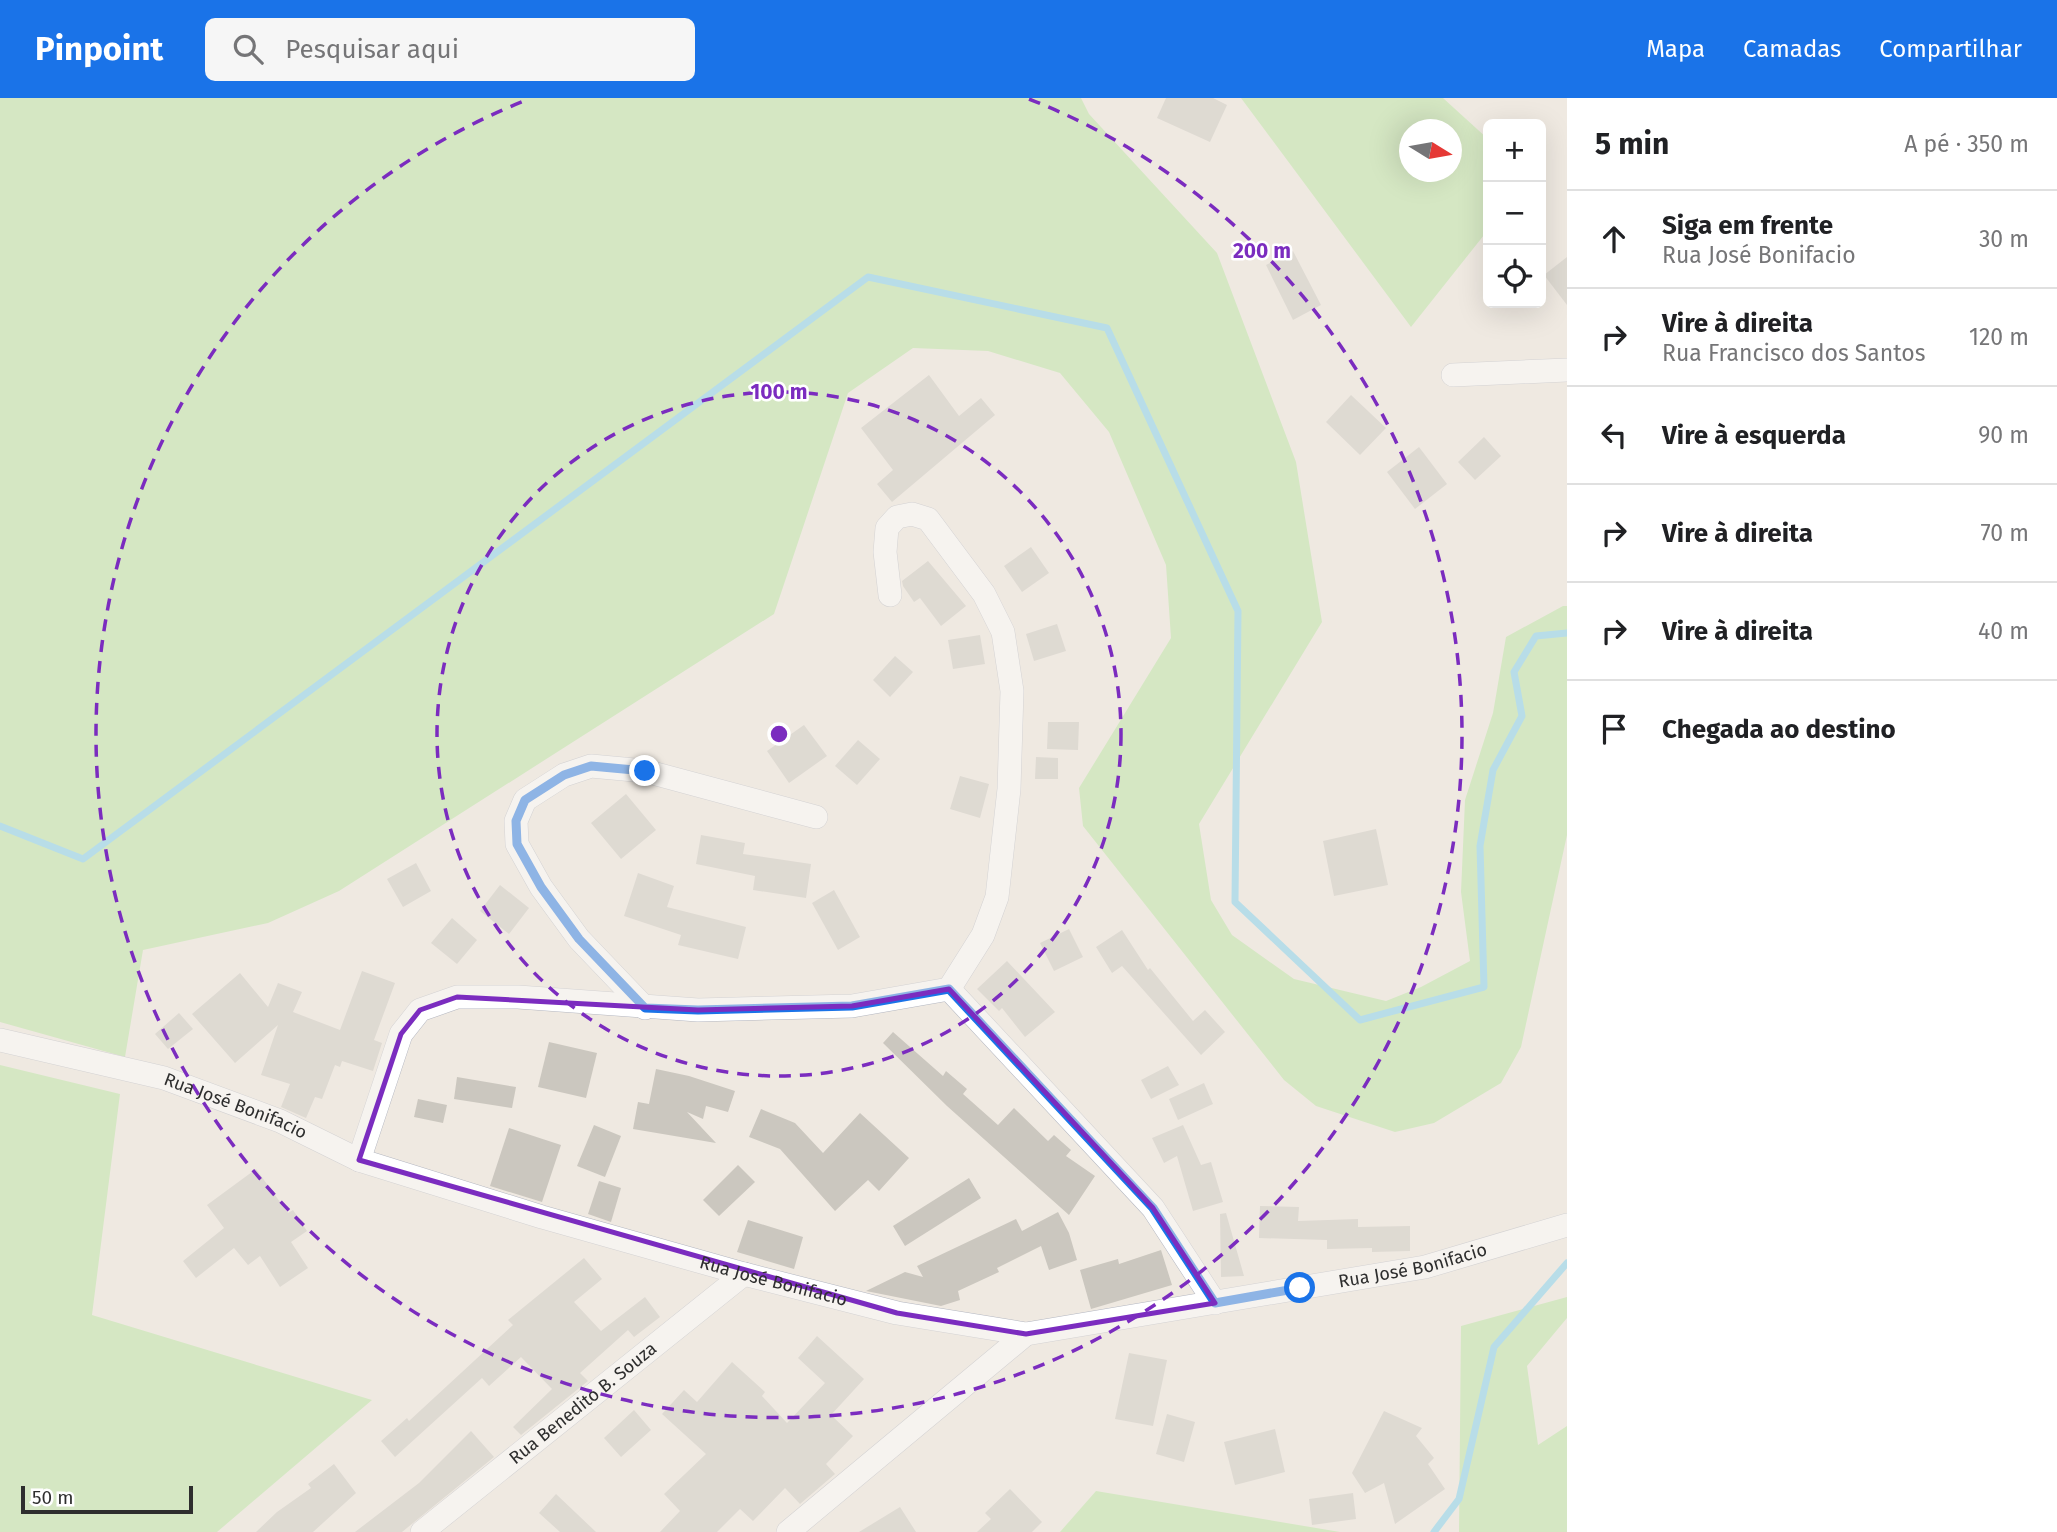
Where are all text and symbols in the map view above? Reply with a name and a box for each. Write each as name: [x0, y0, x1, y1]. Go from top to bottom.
search box: [205, 18, 695, 81]
text: Pinpoint: [35, 29, 163, 69]
icon: search: [229, 30, 267, 68]
text: Pesquisar aqui: [285, 34, 459, 65]
text: Mapa: [1646, 35, 1705, 63]
text: Camadas: [1743, 35, 1841, 63]
text: Compartilhar: [1879, 35, 2022, 63]
north arrow: [1399, 119, 1462, 182]
map controls: [1483, 119, 1546, 308]
button: +: [1483, 119, 1546, 182]
text: 5 min: [1595, 126, 1669, 162]
text: A pé · 350 m: [1904, 130, 2029, 158]
button: −: [1483, 182, 1546, 245]
text: Siga em frente: [1662, 210, 1833, 241]
icon: ahead: [1595, 220, 1633, 258]
text: 30 m: [1979, 225, 2029, 253]
text: 200 m: [1233, 238, 1291, 264]
text: Rua José Bonifacio: [1662, 241, 1856, 269]
button: locate: [1483, 245, 1546, 308]
text: Vire à direita: [1662, 308, 1813, 339]
icon: right: [1595, 318, 1633, 356]
text: 120 m: [1969, 323, 2029, 351]
text: Rua Francisco dos Santos: [1662, 339, 1925, 367]
text: 100 m: [750, 379, 808, 405]
icon: left: [1595, 416, 1633, 454]
text: Vire à esquerda: [1662, 420, 1846, 451]
text: 90 m: [1978, 421, 2029, 449]
icon: right: [1595, 514, 1633, 552]
text: Vire à direita: [1662, 518, 1813, 549]
text: 70 m: [1980, 519, 2029, 547]
icon: right: [1595, 612, 1633, 650]
text: Vire à direita: [1662, 616, 1813, 647]
text: 40 m: [1978, 617, 2029, 645]
icon: arrive: [1595, 710, 1633, 748]
text: Chegada ao destino: [1662, 714, 1896, 745]
centre of rings: [767, 722, 791, 746]
route end: [629, 755, 660, 786]
street label: Rua José Bonifacio: [161, 1068, 311, 1144]
street label: Rua José Bonifacio: [1337, 1238, 1489, 1292]
street label: Rua José Bonifacio: [697, 1251, 850, 1311]
route start: [1284, 1272, 1315, 1303]
street label: Rua Benedito B. Souza: [505, 1337, 661, 1469]
scale bar: [21, 1483, 192, 1515]
text: 50 m: [32, 1486, 73, 1509]

